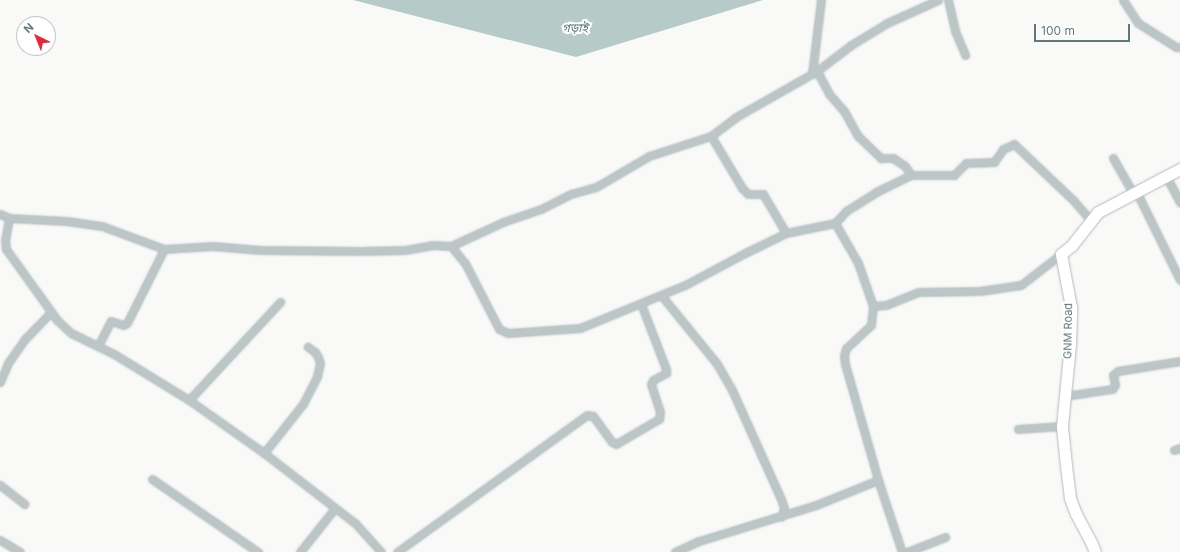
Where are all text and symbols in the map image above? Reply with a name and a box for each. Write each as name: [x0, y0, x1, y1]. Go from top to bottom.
north arrow: [16, 16, 56, 56]
scale bar: [1036, 16, 1132, 42]
text: N: [21, 20, 36, 36]
water label: গড়াই: [562, 21, 588, 35]
text: 100 m: [1041, 23, 1075, 38]
street label: GNM Road: [1061, 303, 1075, 359]

